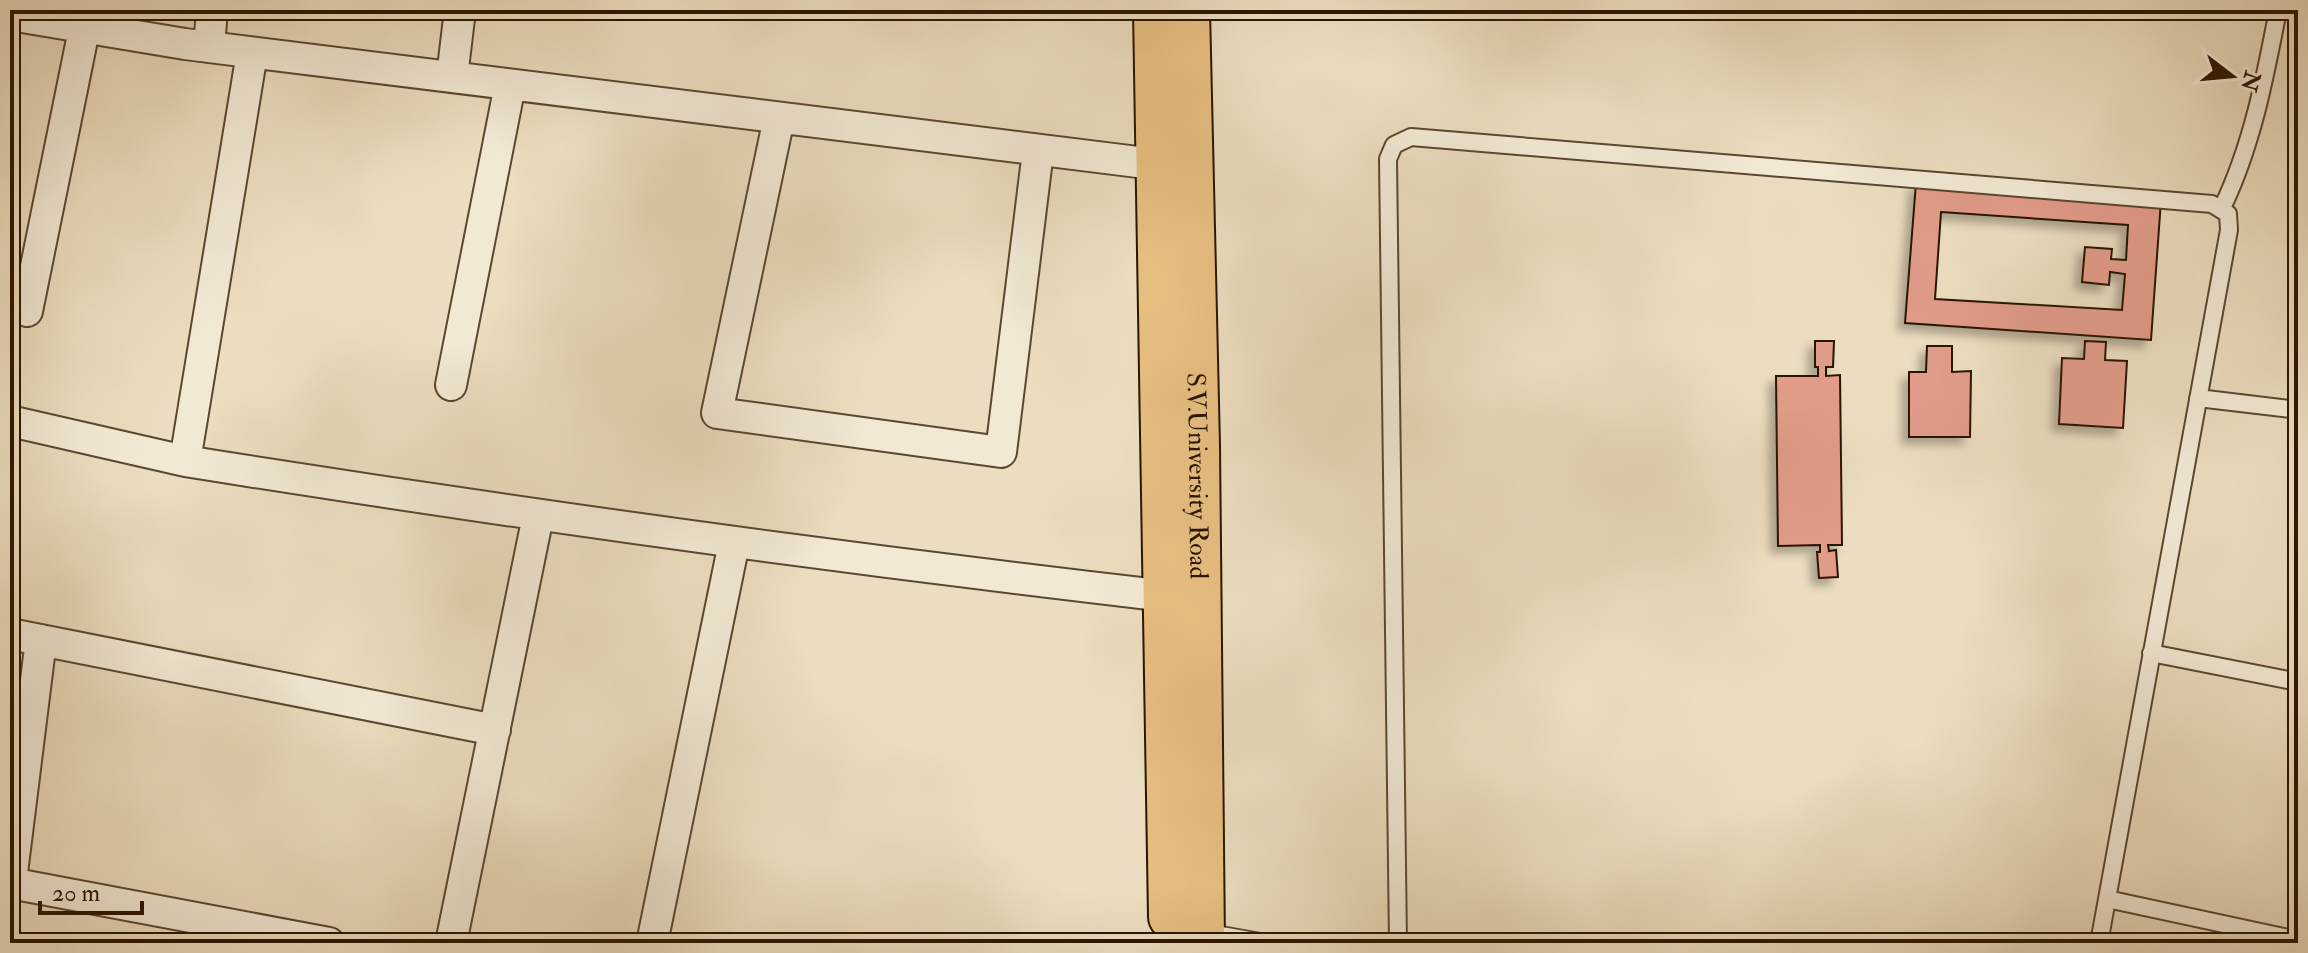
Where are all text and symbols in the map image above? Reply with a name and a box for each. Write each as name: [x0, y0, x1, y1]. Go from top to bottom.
north arrow: [2192, 36, 2272, 116]
text: N: [2234, 67, 2267, 95]
street label: S.V.University Road: [1179, 372, 1214, 580]
scale bar: [40, 865, 142, 915]
text: 20 m: [52, 878, 101, 909]

